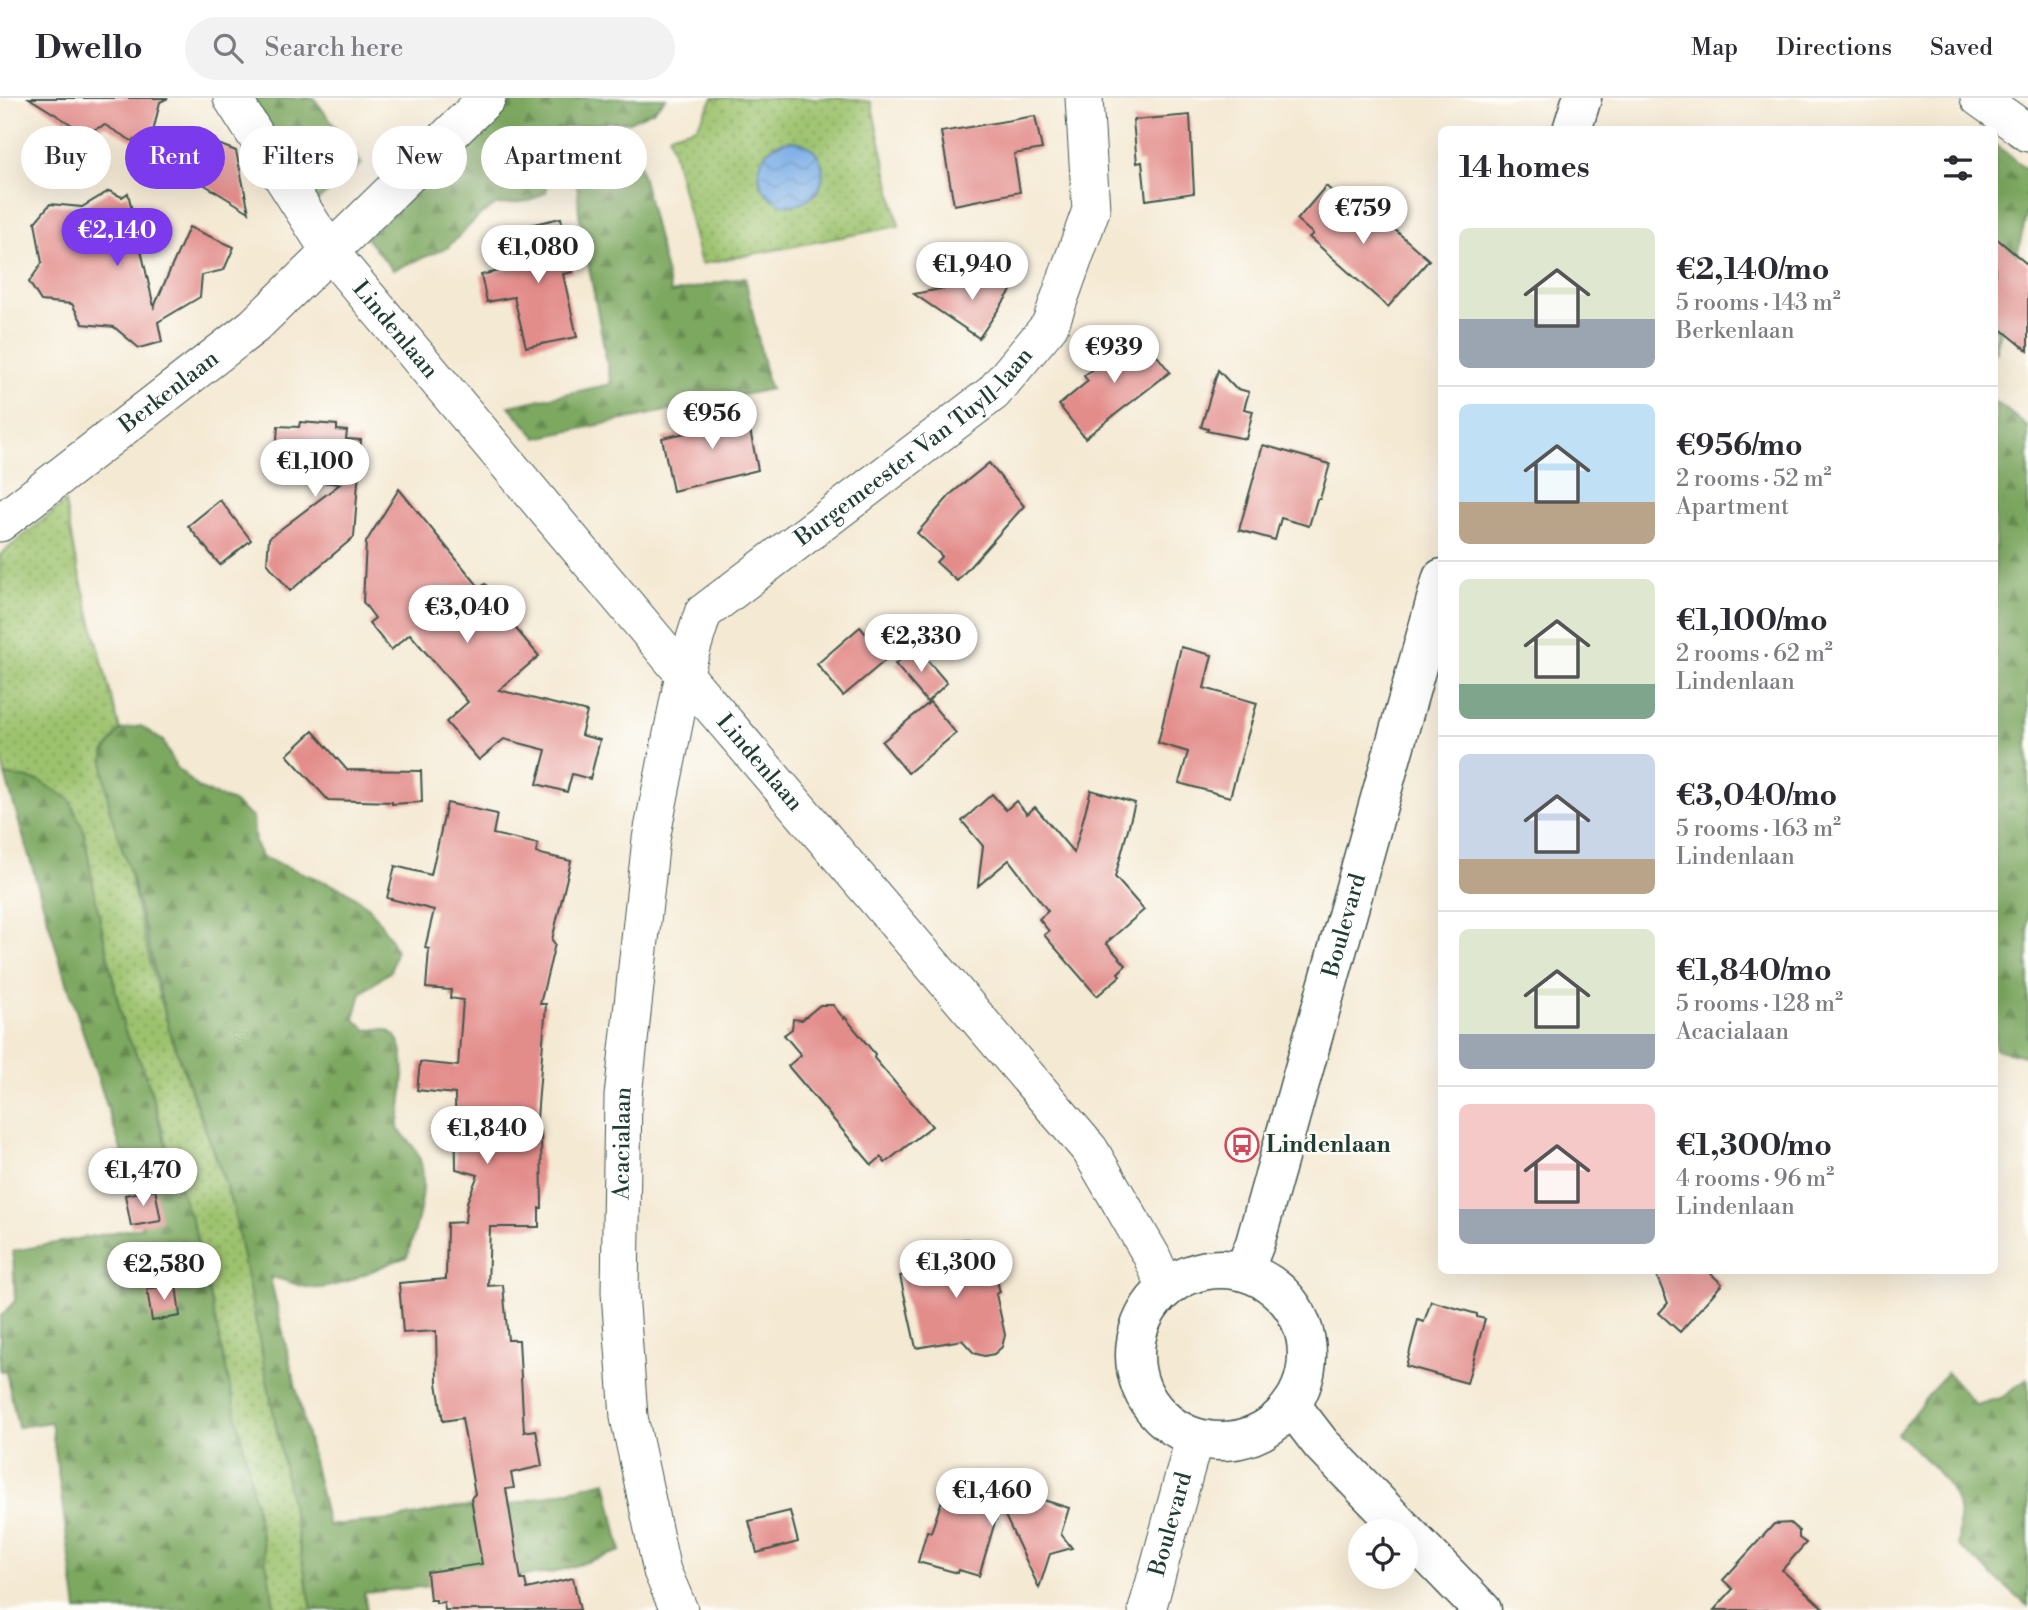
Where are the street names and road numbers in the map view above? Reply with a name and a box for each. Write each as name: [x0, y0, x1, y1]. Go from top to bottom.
street label: Lindenlaan: [346, 275, 444, 384]
street label: Burgemeester Van Tuyll-laan: [788, 342, 1039, 553]
street label: Berkenlaan: [113, 344, 225, 440]
street label: Lindenlaan: [711, 708, 809, 817]
street label: Boulevard: [1316, 870, 1372, 981]
street label: Acacialaan: [607, 1085, 638, 1201]
street label: Boulevard: [1143, 1469, 1198, 1580]

